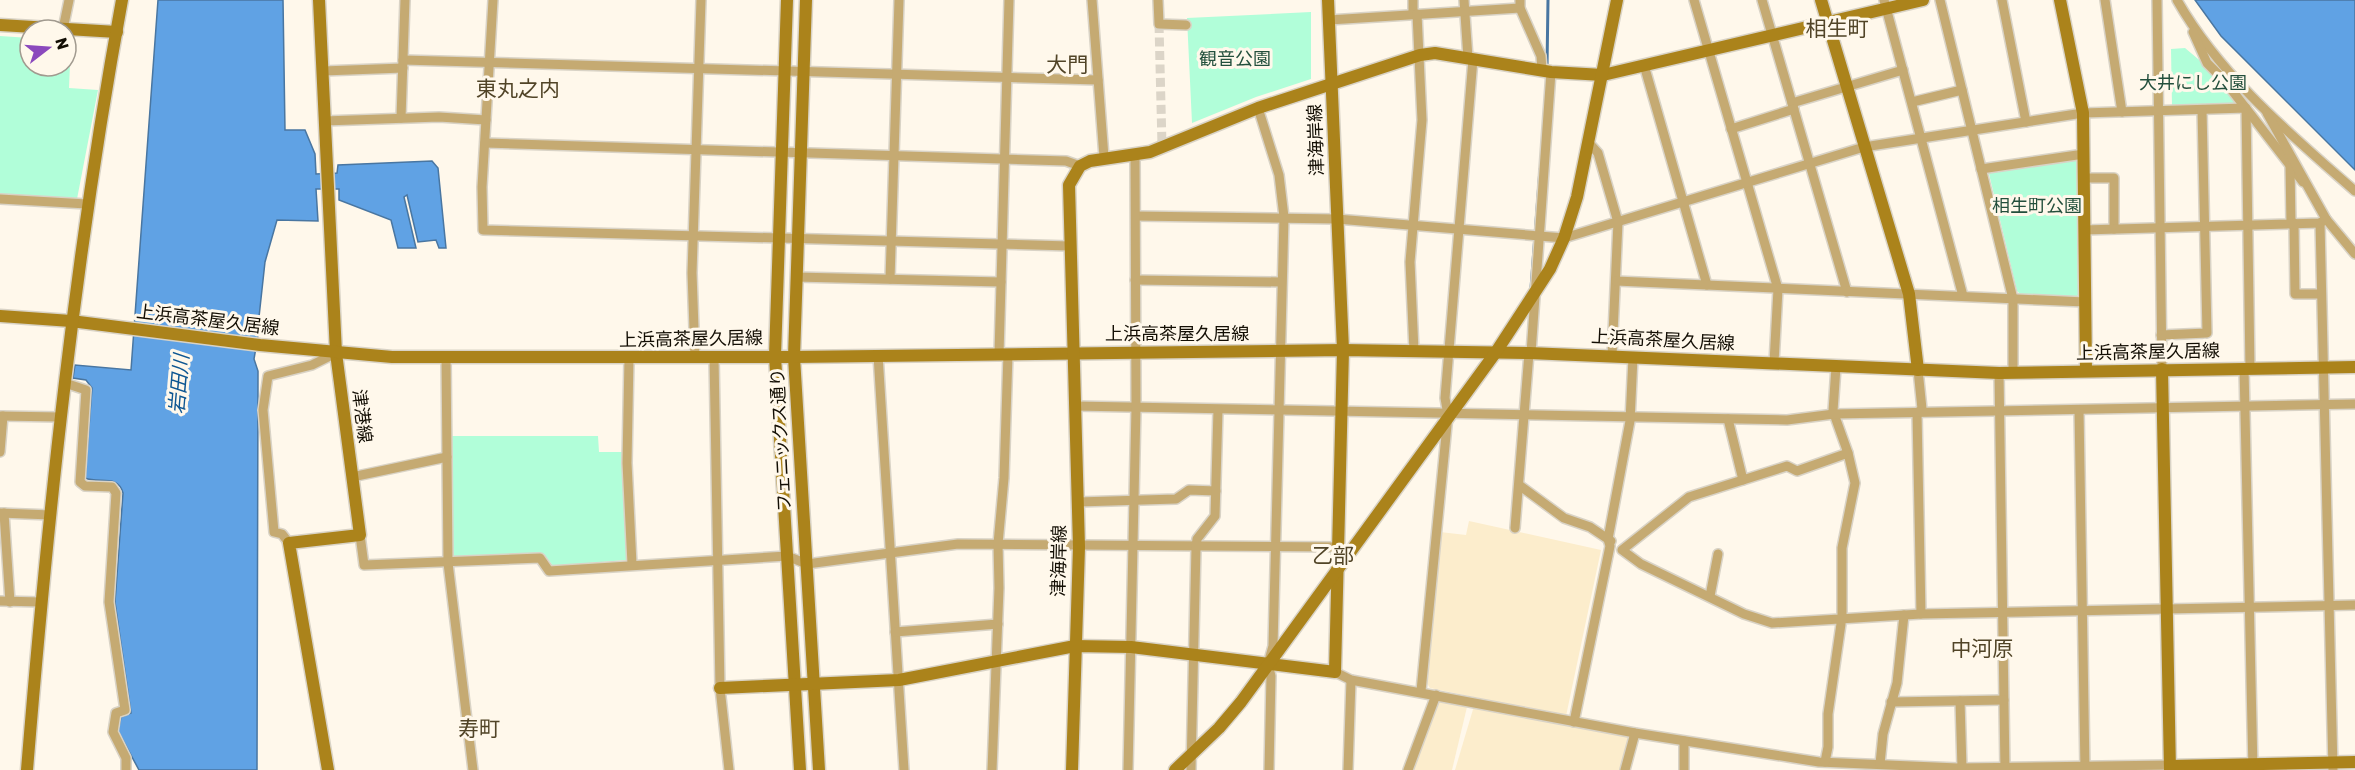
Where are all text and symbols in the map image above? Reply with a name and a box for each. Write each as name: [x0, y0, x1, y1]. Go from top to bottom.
district label: 相生町: [1806, 16, 1869, 41]
north arrow: [18, 18, 78, 78]
text: N: [51, 35, 73, 52]
park label: 観音公園: [1199, 48, 1271, 70]
district label: 大門: [1046, 52, 1088, 77]
park label: 大井にし公園: [2139, 72, 2247, 94]
district label: 東丸之内: [476, 76, 560, 101]
street label: 津海岸線: [1304, 104, 1328, 176]
park label: 相生町公園: [1992, 195, 2082, 217]
street label: 上浜高茶屋久居線: [135, 300, 281, 340]
street label: 上浜高茶屋久居線: [1105, 323, 1249, 345]
street label: 上浜高茶屋久居線: [1591, 325, 1735, 355]
street label: 上浜高茶屋久居線: [619, 327, 763, 351]
street label: 上浜高茶屋久居線: [2076, 340, 2220, 364]
water label: 岩田川: [164, 351, 194, 415]
street label: フェニックス通り: [766, 368, 796, 512]
street label: 津港線: [348, 388, 376, 444]
street label: 津海岸線: [1047, 525, 1071, 597]
district label: 乙部: [1312, 543, 1354, 568]
district label: 中河原: [1951, 636, 2014, 661]
district label: 寿町: [458, 716, 500, 741]

